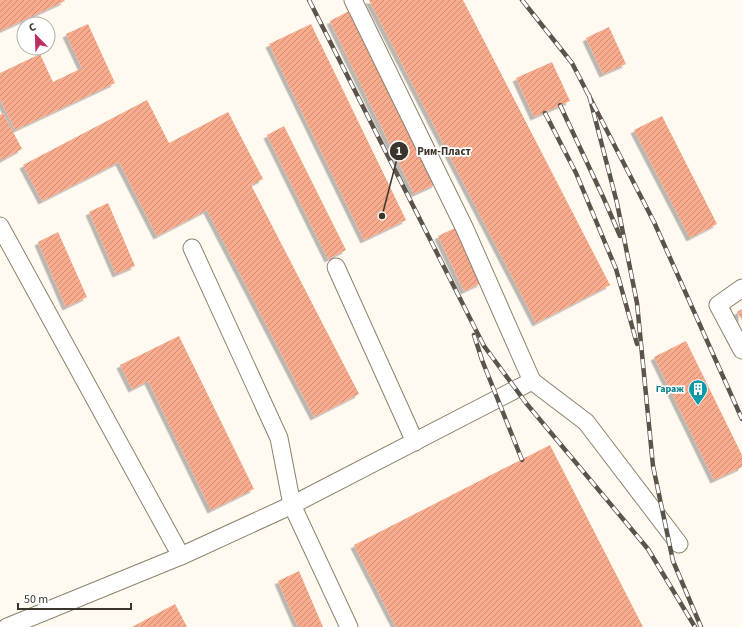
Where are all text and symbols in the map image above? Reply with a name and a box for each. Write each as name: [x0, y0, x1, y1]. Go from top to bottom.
north arrow: [16, 16, 56, 56]
text: С: [26, 19, 39, 35]
callout: Рим-Пласт: [389, 140, 479, 163]
text: 1: [396, 143, 402, 160]
text: Рим-Пласт: [417, 144, 471, 159]
building icon: Гараж: [687, 378, 709, 406]
place label: Гараж: [656, 382, 684, 396]
scale bar: [18, 585, 131, 611]
text: 50 m: [24, 591, 48, 608]

